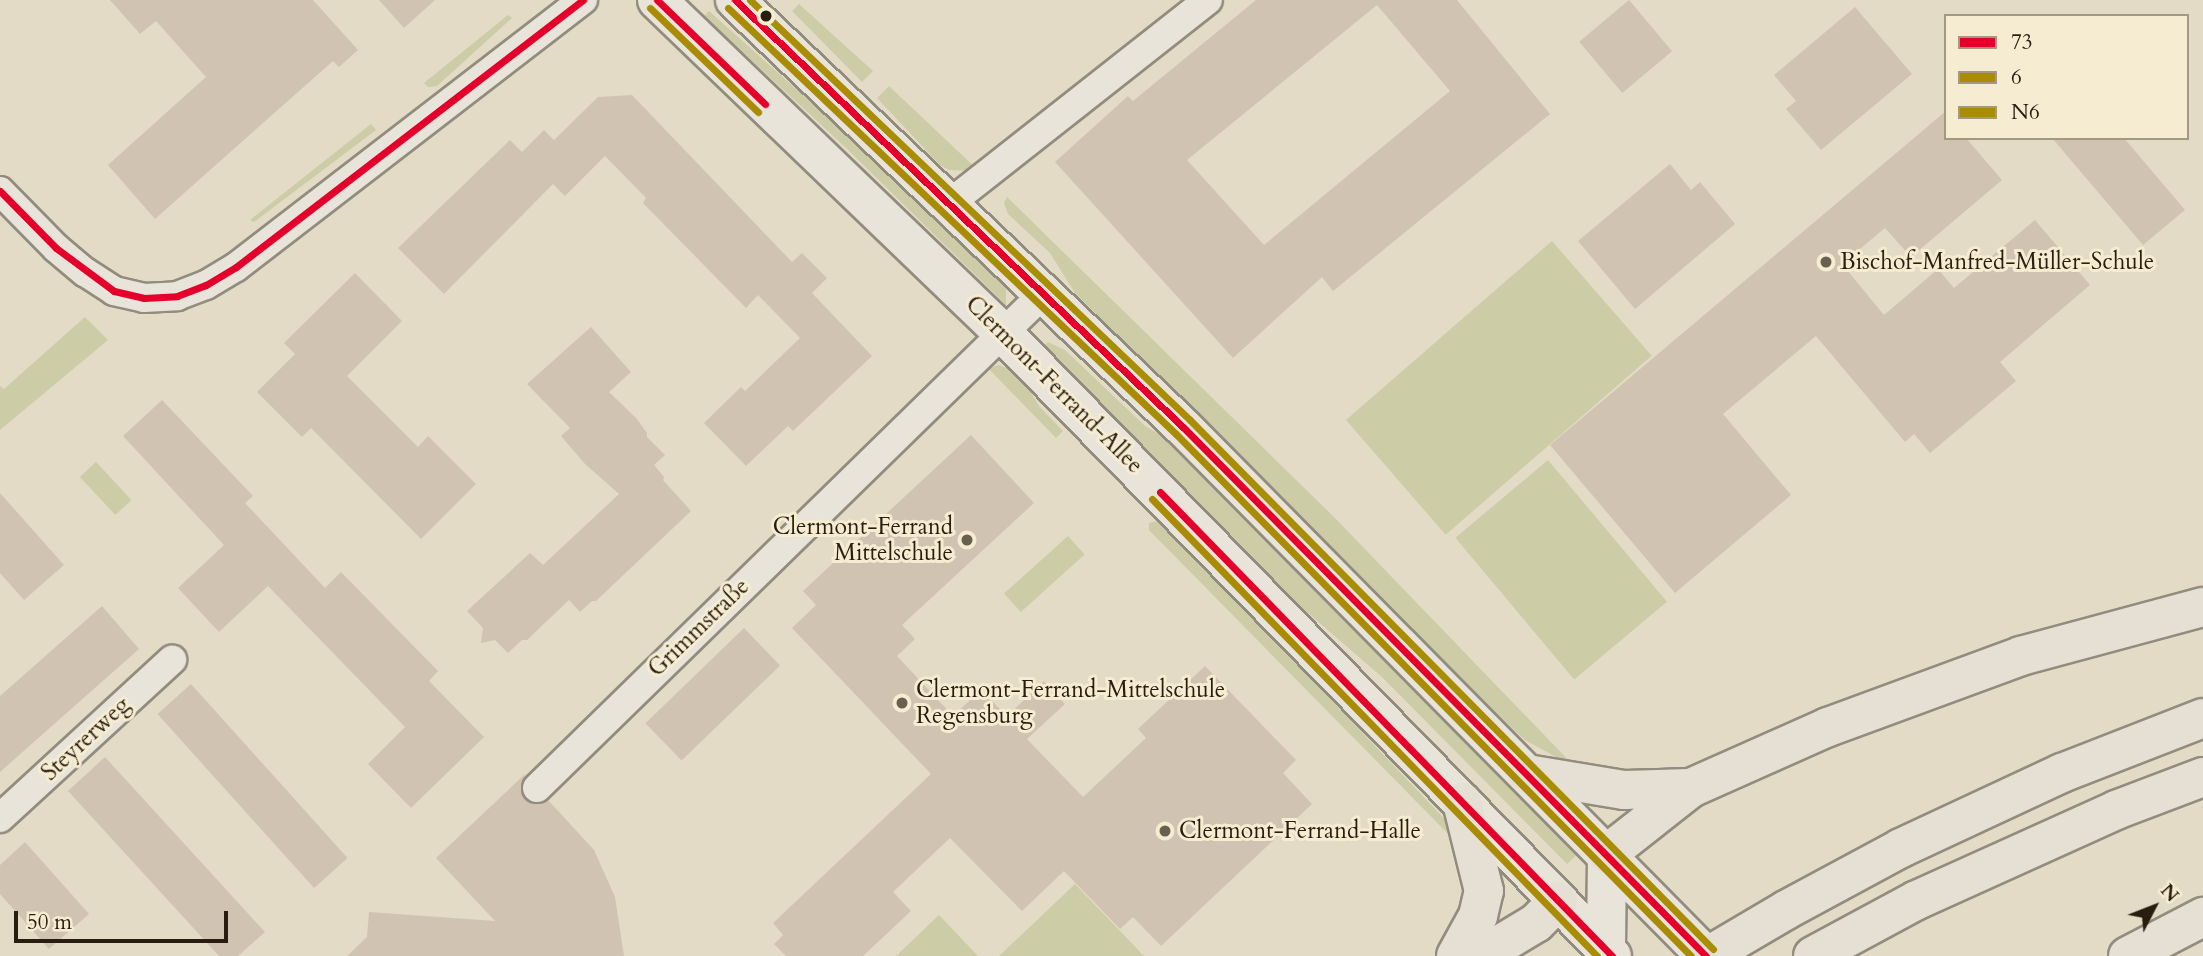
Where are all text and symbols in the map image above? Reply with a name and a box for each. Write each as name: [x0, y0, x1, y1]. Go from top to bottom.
unlabelled marker: [759, 9, 773, 23]
legend: [1944, 14, 2189, 140]
text: 73: [2011, 28, 2033, 57]
text: 6: [2011, 63, 2022, 92]
text: N6: [2011, 98, 2040, 127]
place label: Bischof-Manfred-Müller-Schule: [1840, 248, 2154, 276]
marker: Bischof-Manfred-Müller-Schule: [1818, 254, 1834, 270]
street label: Clermont-Ferrand-Allee: [960, 291, 1148, 479]
place label: Clermont-Ferrand Mittelschule: [773, 513, 953, 567]
marker: Clermont-Ferrand Mittelschule: [959, 532, 975, 548]
street label: Grimmstraße: [643, 573, 755, 683]
place label: Clermont-Ferrand-Mittelschule Regensburg: [916, 676, 1225, 730]
street label: Steyrerweg: [36, 691, 136, 787]
marker: Clermont-Ferrand-Mittelschule Regensburg: [894, 695, 910, 711]
place label: Clermont-Ferrand-Halle: [1179, 817, 1421, 845]
marker: Clermont-Ferrand-Halle: [1157, 823, 1173, 839]
north arrow: [2119, 872, 2189, 942]
text: N: [2154, 878, 2185, 908]
scale bar: [18, 897, 231, 941]
text: 50 m: [27, 908, 72, 937]

